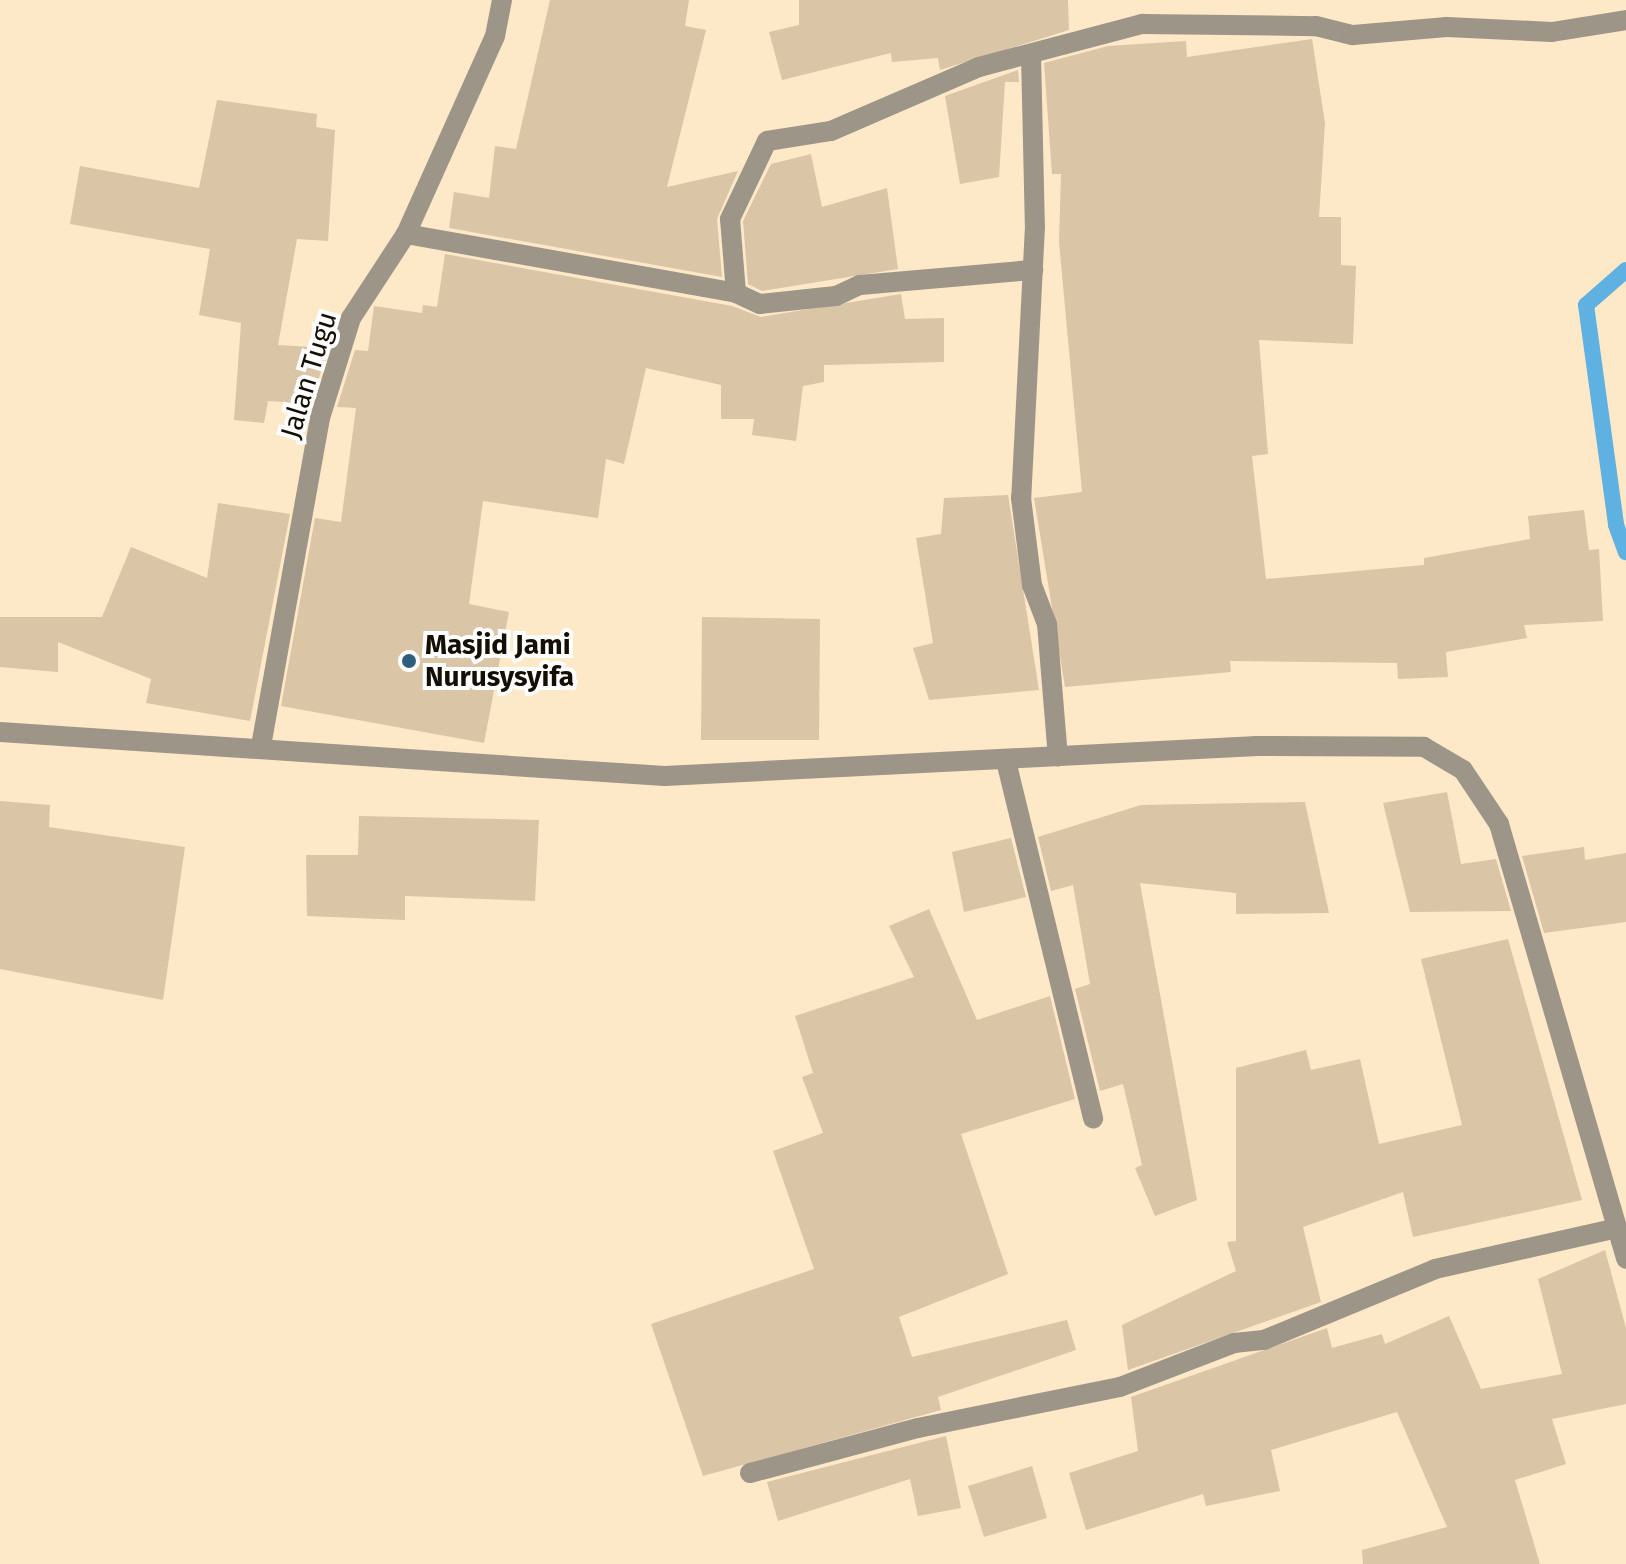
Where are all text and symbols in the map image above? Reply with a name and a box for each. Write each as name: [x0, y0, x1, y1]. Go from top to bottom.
street label: Jalan Tugu: [274, 308, 344, 442]
place label: Masjid Jami Nurusysyifa: [425, 628, 574, 694]
marker: Masjid Jami Nurusysyifa: [400, 652, 418, 670]

